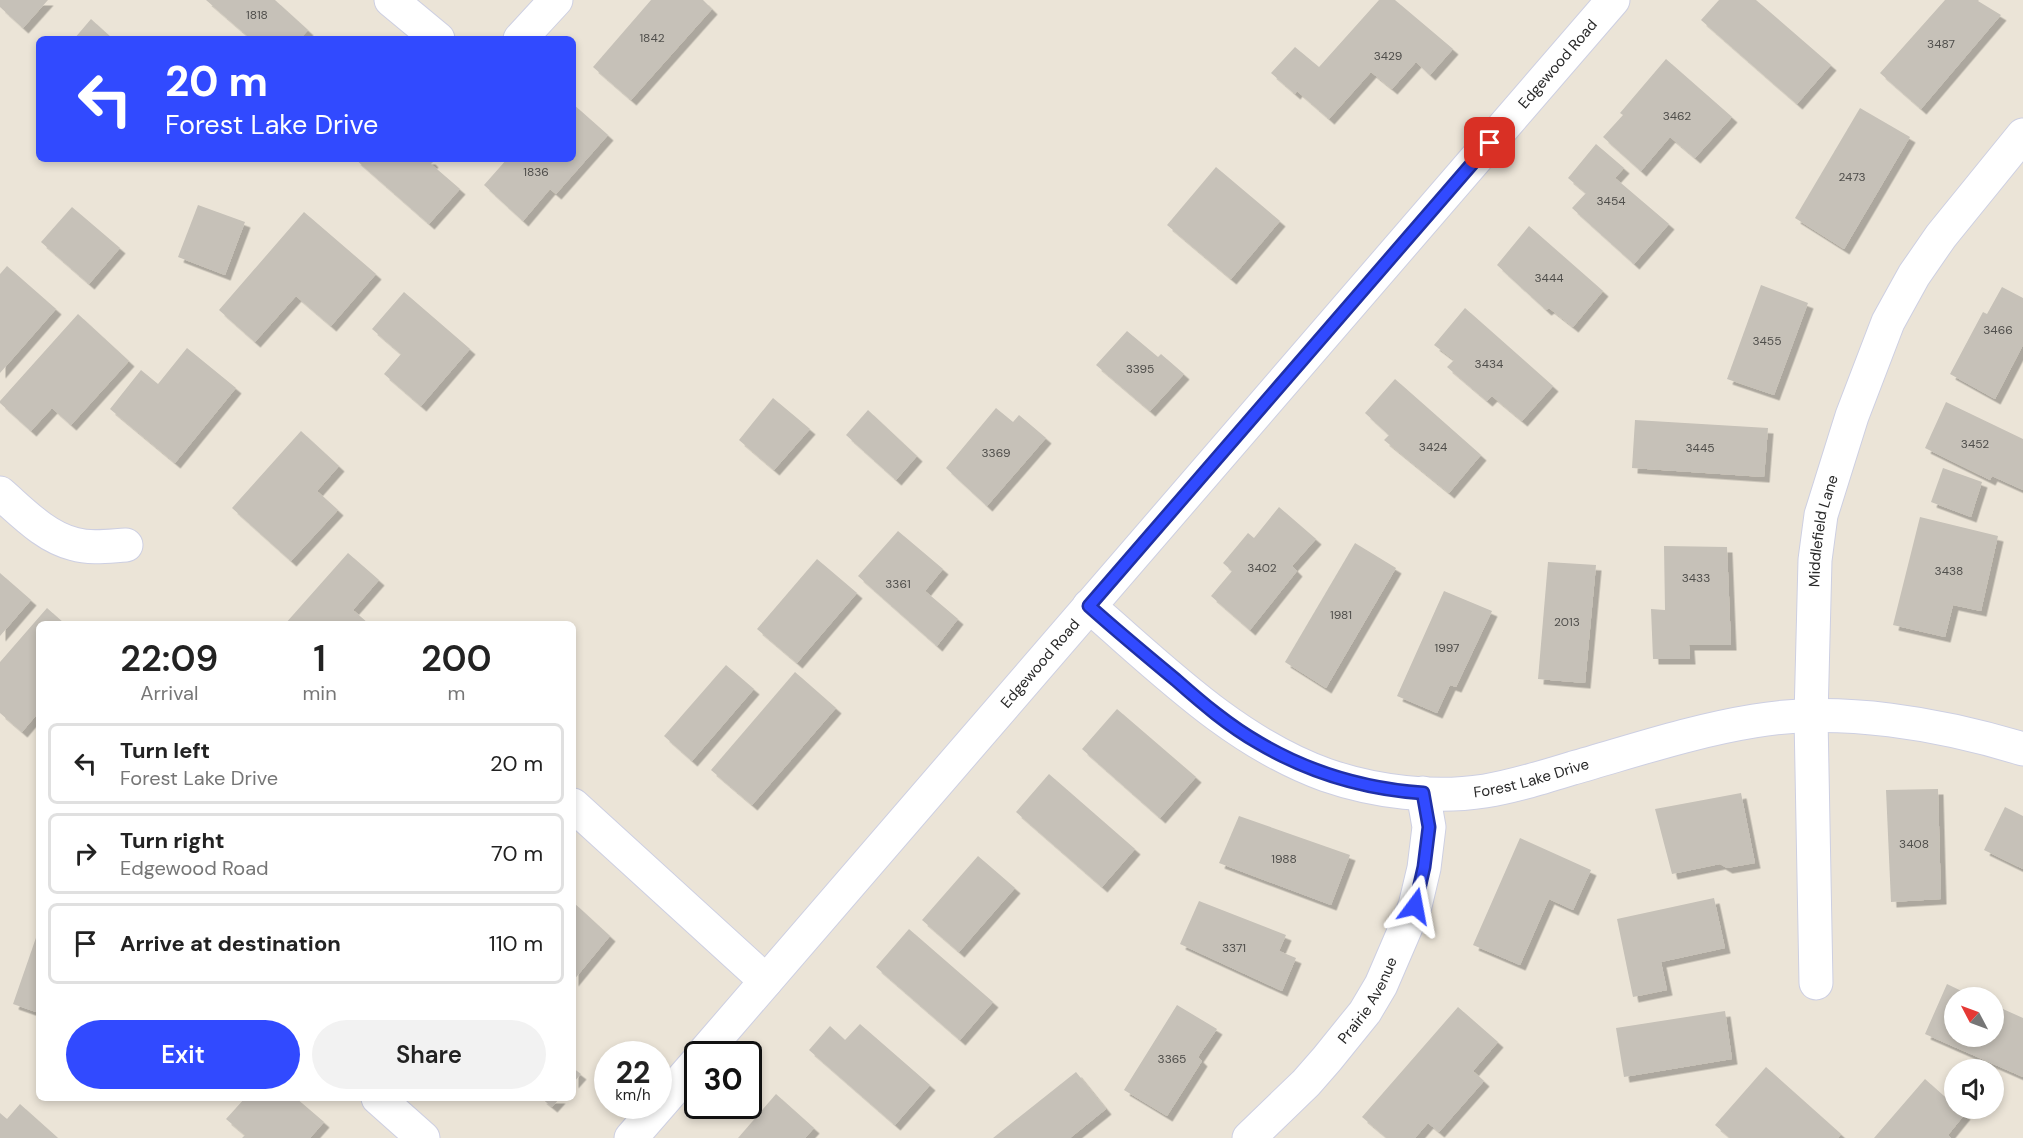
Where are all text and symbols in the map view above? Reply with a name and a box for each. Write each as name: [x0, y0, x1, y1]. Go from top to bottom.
house number: 1818: [246, 7, 268, 23]
street label: Edgewood Road: [1514, 15, 1602, 113]
house number: 1842: [639, 30, 665, 46]
house number: 3487: [1927, 36, 1955, 52]
house number: 3429: [1374, 48, 1402, 64]
text: 20 m: [165, 54, 268, 109]
icon: left: [66, 60, 144, 138]
text: Forest Lake Drive: [165, 107, 378, 142]
house number: 3462: [1663, 108, 1691, 124]
pin: [1464, 117, 1515, 168]
icon: arrive: [1473, 126, 1506, 159]
house number: 1836: [523, 164, 549, 180]
house number: 2473: [1838, 169, 1866, 185]
house number: 3454: [1597, 193, 1625, 209]
house number: 3444: [1535, 270, 1563, 286]
house number: 3466: [1983, 322, 2013, 338]
house number: 3455: [1752, 333, 1782, 349]
house number: 3434: [1475, 356, 1503, 372]
house number: 3395: [1126, 361, 1154, 377]
house number: 3452: [1961, 436, 1989, 452]
house number: 3424: [1419, 439, 1447, 455]
house number: 3445: [1686, 440, 1714, 456]
house number: 3369: [981, 445, 1011, 461]
street label: Middlefield Lane: [1804, 472, 1843, 587]
house number: 3402: [1247, 560, 1277, 576]
house number: 3438: [1935, 563, 1963, 579]
house number: 3433: [1682, 570, 1710, 586]
house number: 3361: [885, 576, 911, 592]
house number: 1981: [1330, 607, 1352, 623]
house number: 2013: [1554, 614, 1580, 630]
street label: Edgewood Road: [996, 615, 1084, 712]
text: 22:09: [120, 635, 218, 682]
text: 1: [313, 635, 326, 682]
text: 200: [421, 635, 492, 682]
house number: 1997: [1435, 640, 1459, 656]
text: Arrival: [140, 680, 198, 706]
text: min: [303, 680, 337, 706]
text: m: [447, 680, 465, 706]
text: Turn left: [120, 736, 210, 765]
icon: left: [69, 747, 102, 780]
text: 20 m: [490, 749, 543, 778]
street label: Forest Lake Drive: [1472, 754, 1591, 802]
text: Forest Lake Drive: [120, 765, 278, 791]
text: Turn right: [120, 826, 225, 855]
house number: 3408: [1899, 836, 1929, 852]
icon: right: [69, 837, 102, 870]
text: 70 m: [491, 839, 543, 868]
house number: 1988: [1271, 851, 1297, 867]
text: Edgewood Road: [120, 855, 269, 881]
position arrow: [1383, 874, 1447, 938]
icon: arrive: [69, 927, 102, 960]
text: Arrive at destination: [120, 929, 341, 958]
text: 110 m: [489, 929, 543, 958]
house number: 3371: [1222, 940, 1246, 956]
street label: Prairie Avenue: [1333, 954, 1402, 1048]
north arrow: [1944, 987, 2004, 1047]
map controls: [1944, 987, 2004, 1119]
button: Exit: [66, 1020, 300, 1089]
button: Share: [312, 1020, 546, 1089]
speed limit sign: 30: [684, 1041, 762, 1119]
house number: 3365: [1158, 1051, 1186, 1067]
text: 22: [616, 1053, 650, 1092]
button: sound: [1944, 1059, 2004, 1119]
text: km/h: [615, 1085, 651, 1105]

